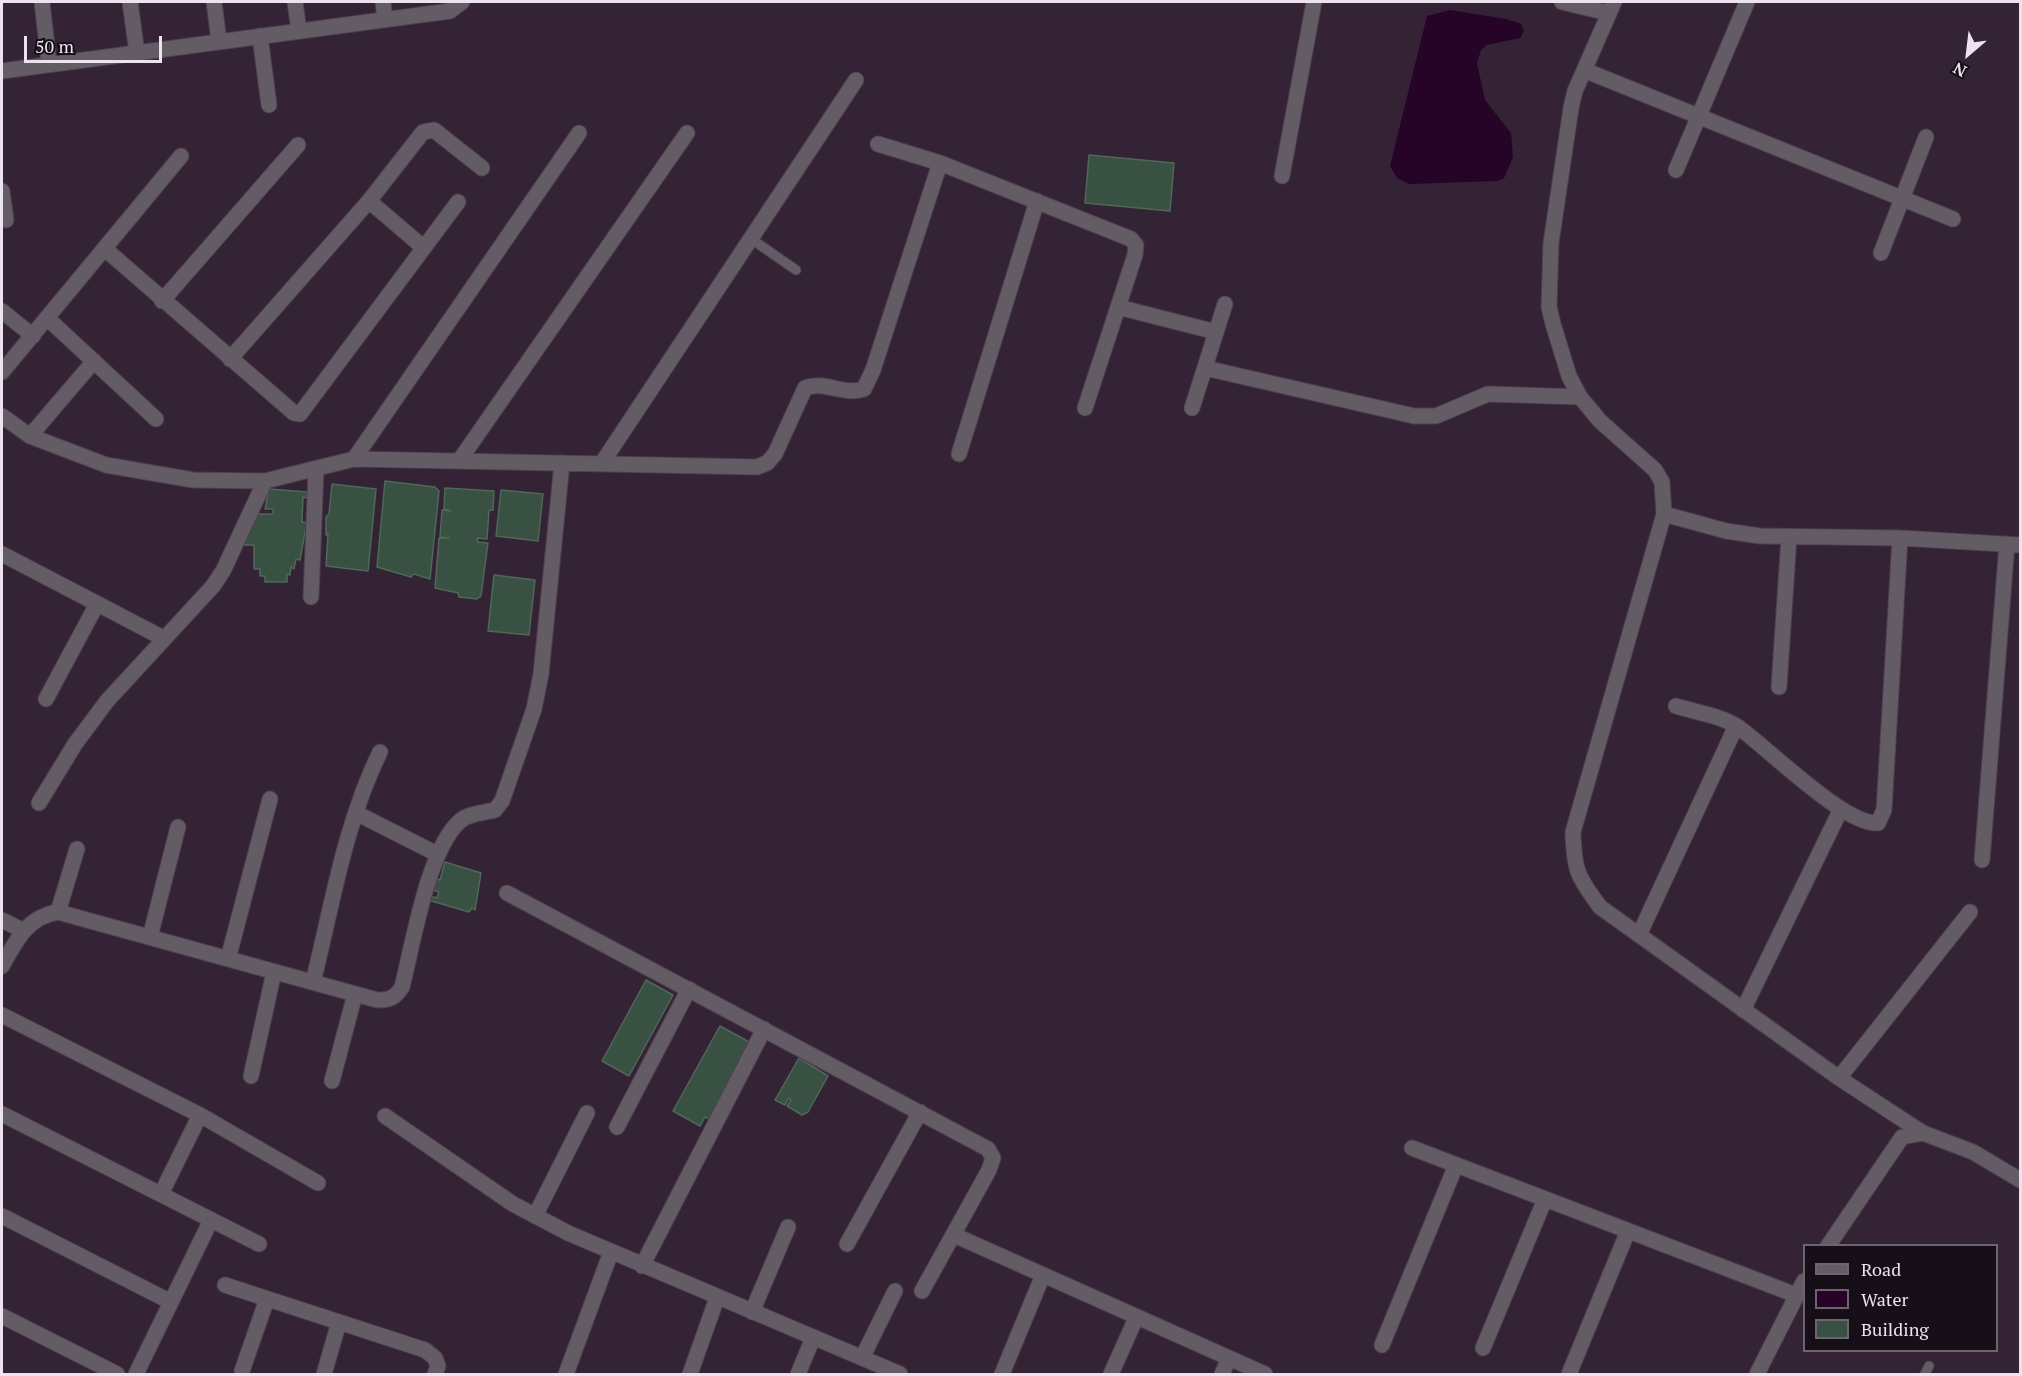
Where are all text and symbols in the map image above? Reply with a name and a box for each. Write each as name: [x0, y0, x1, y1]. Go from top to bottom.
scale bar: [27, 24, 165, 62]
north arrow: [1938, 24, 1998, 84]
text: 50 m: [35, 34, 74, 58]
text: N: [1949, 57, 1970, 82]
legend: [1803, 1244, 1998, 1352]
text: Road: [1861, 1257, 1901, 1281]
text: Water: [1861, 1287, 1908, 1311]
text: Building: [1861, 1317, 1929, 1341]

